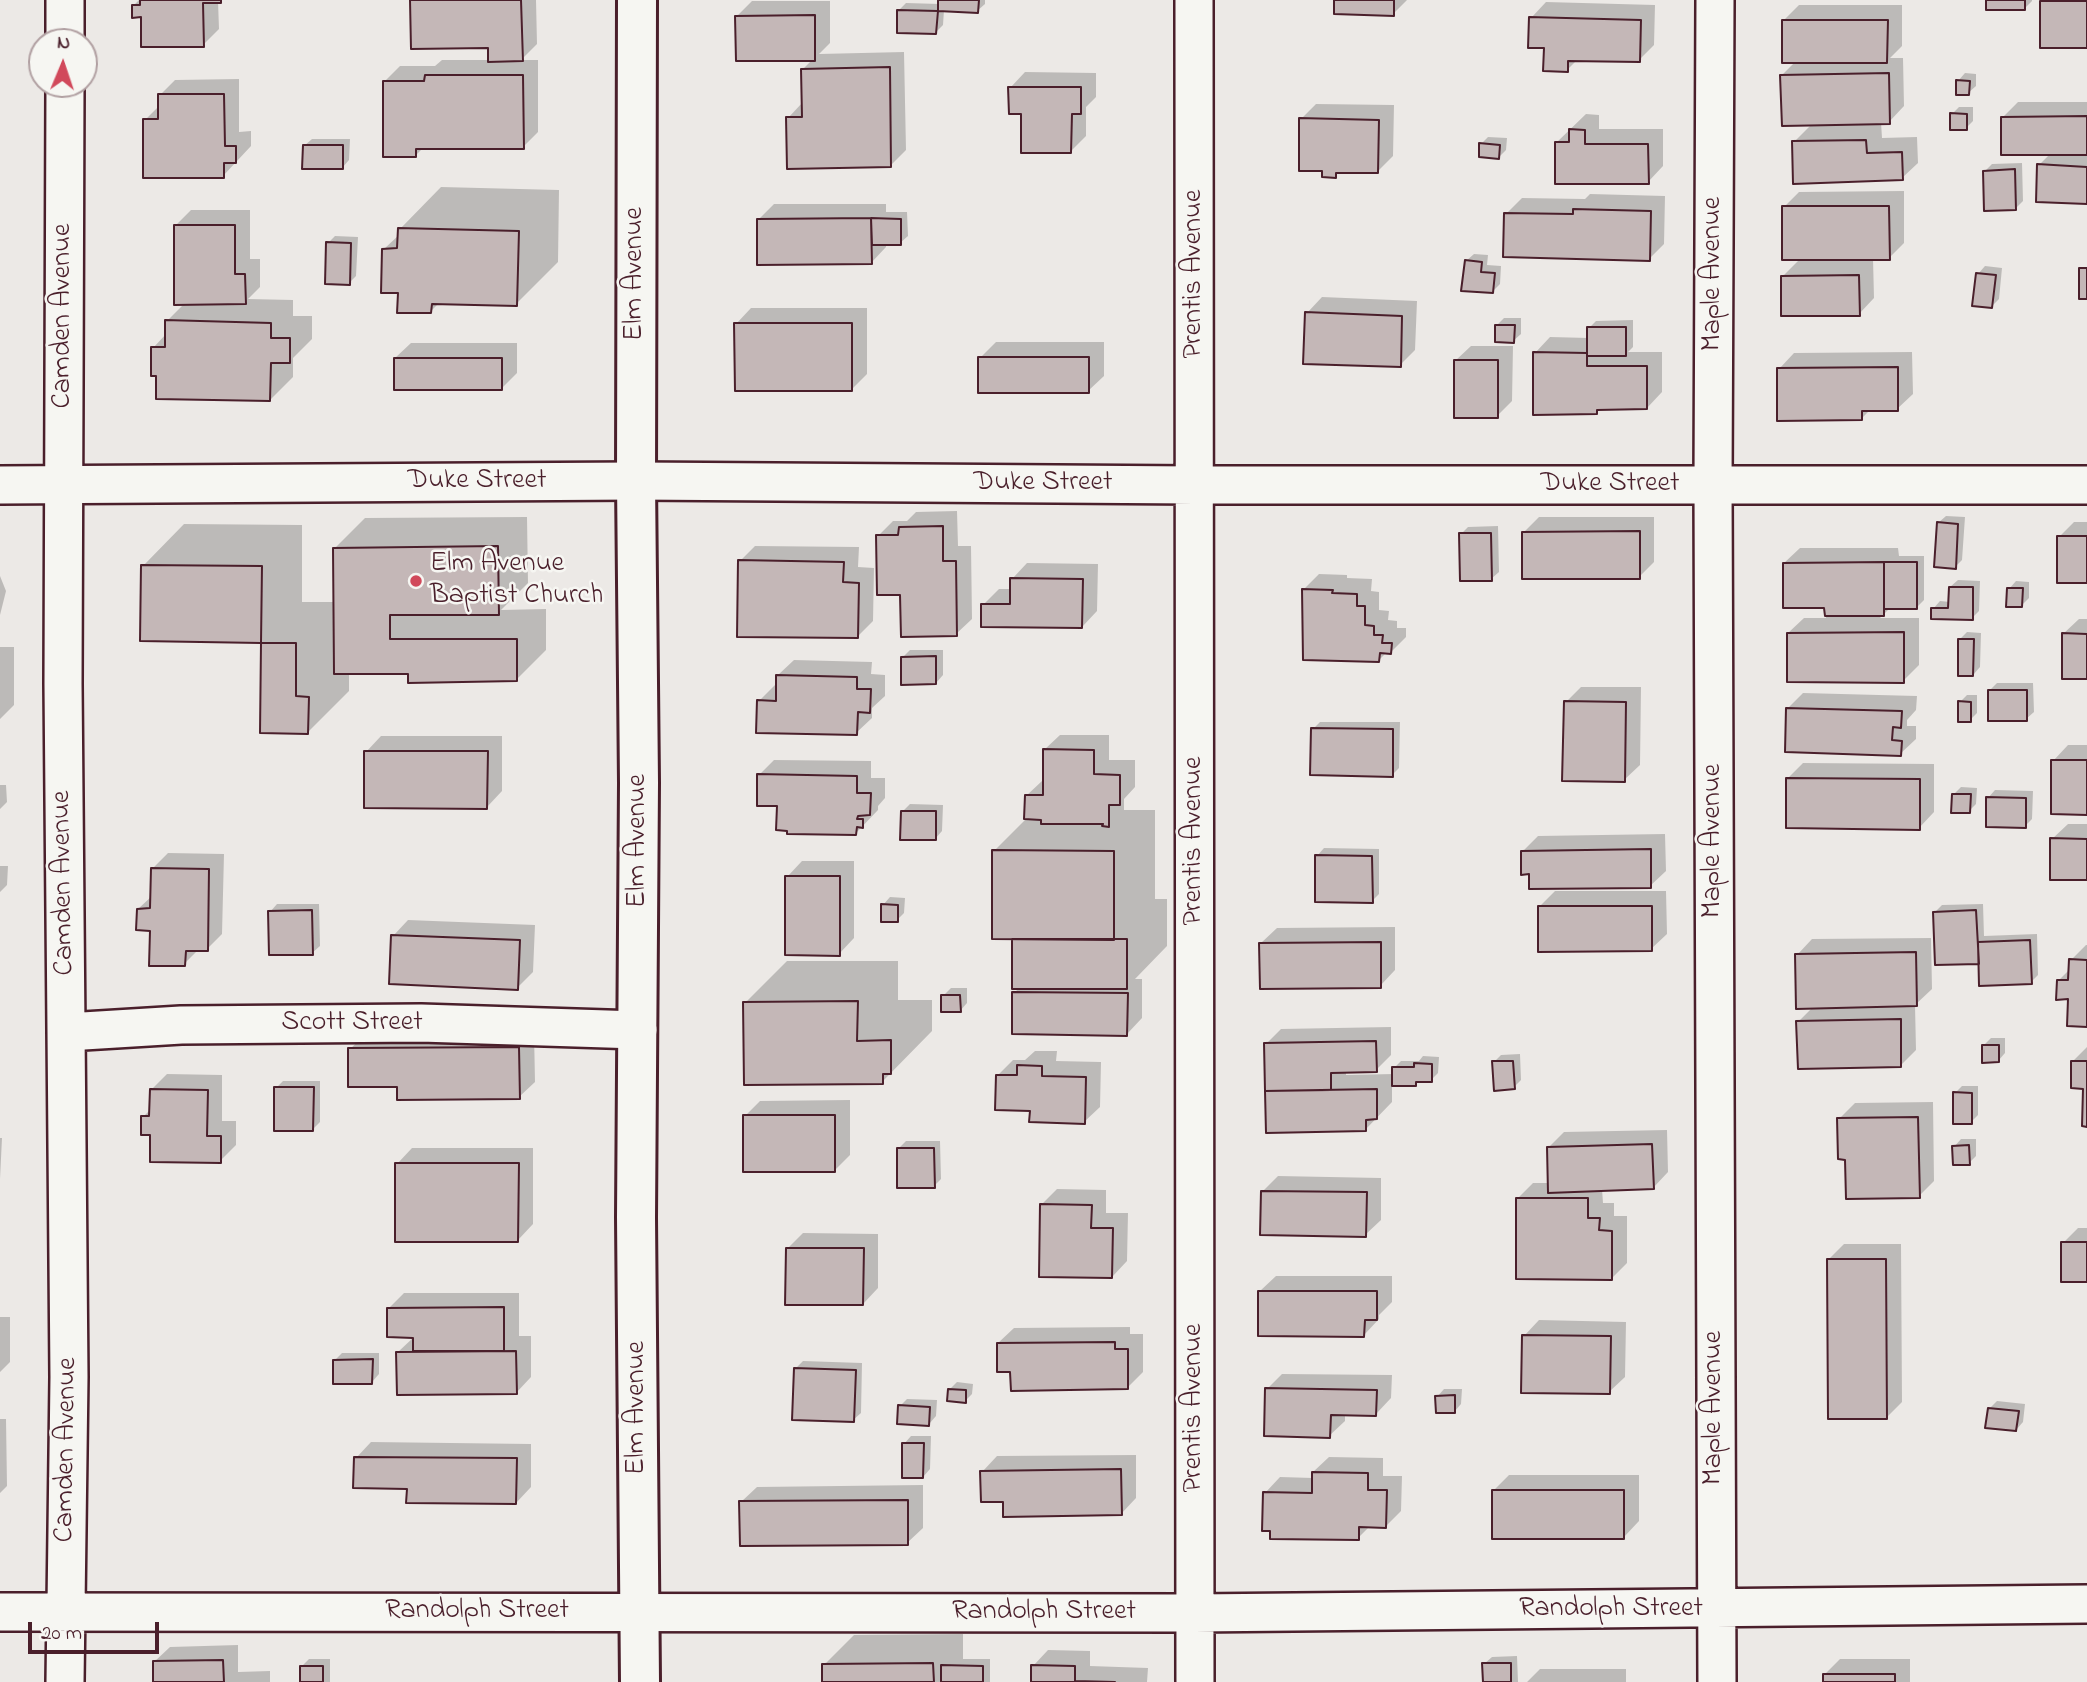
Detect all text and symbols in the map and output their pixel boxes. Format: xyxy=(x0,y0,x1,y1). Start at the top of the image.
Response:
north arrow xyxy=(28,28,98,98)
text: N xyxy=(57,30,71,57)
street label: Prentis Avenue xyxy=(1178,190,1212,358)
street label: Maple Avenue xyxy=(1697,197,1731,351)
street label: Elm Avenue xyxy=(619,207,653,341)
street label: Camden Avenue xyxy=(47,223,81,409)
street label: Duke Street xyxy=(408,465,546,499)
street label: Duke Street xyxy=(974,467,1112,501)
street label: Duke Street xyxy=(1541,468,1679,502)
place label: Elm Avenue Baptist Church xyxy=(430,548,603,614)
marker: Elm Avenue Baptist Church xyxy=(408,573,424,589)
street label: Prentis Avenue xyxy=(1178,757,1212,925)
street label: Maple Avenue xyxy=(1697,764,1731,918)
street label: Elm Avenue xyxy=(622,774,656,908)
street label: Camden Avenue xyxy=(47,790,83,976)
street label: Scott Street xyxy=(281,1007,423,1041)
street label: Prentis Avenue xyxy=(1178,1324,1212,1492)
street label: Maple Avenue xyxy=(1698,1331,1732,1485)
street label: Elm Avenue xyxy=(621,1341,655,1475)
street label: Camden Avenue xyxy=(50,1357,86,1543)
street label: Randolph Street xyxy=(1519,1593,1703,1627)
street label: Randolph Street xyxy=(385,1595,569,1629)
street label: Randolph Street xyxy=(952,1596,1136,1630)
scale bar xyxy=(32,1608,163,1652)
text: 20 m xyxy=(41,1619,82,1649)

